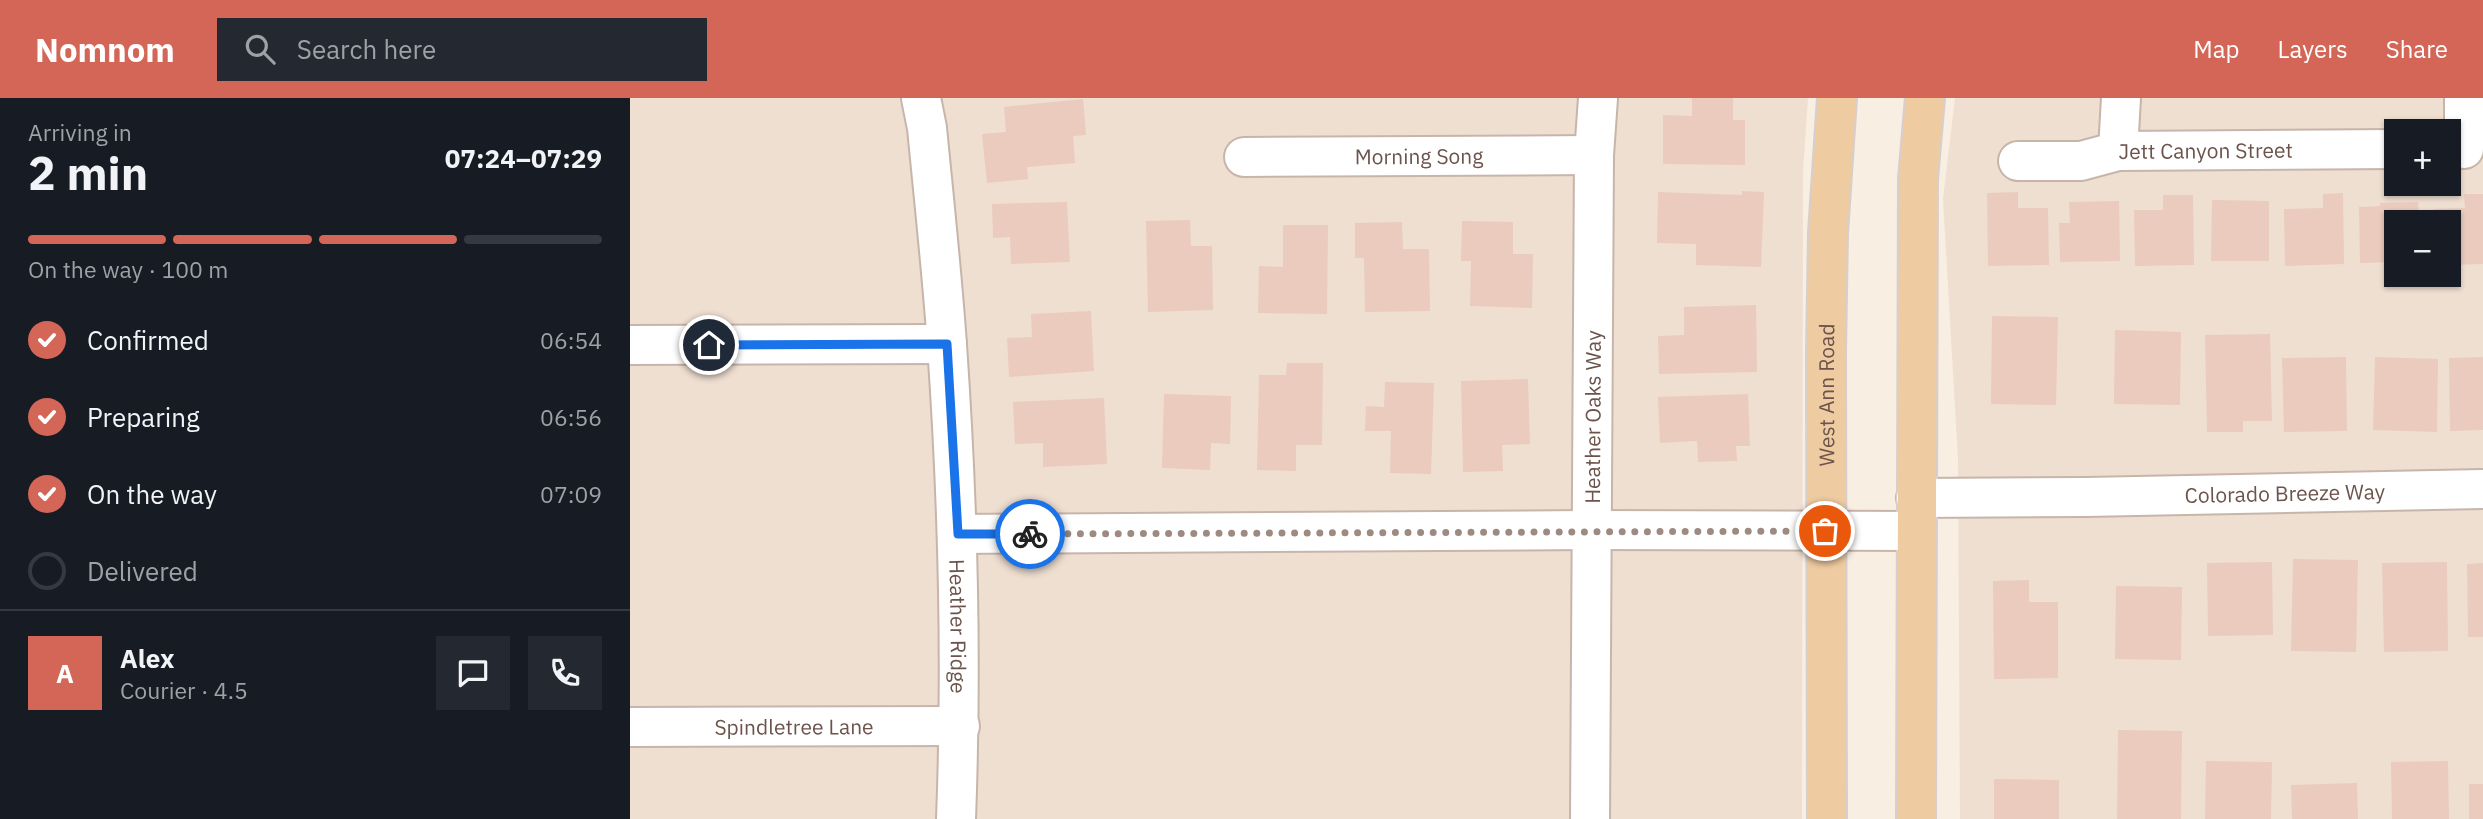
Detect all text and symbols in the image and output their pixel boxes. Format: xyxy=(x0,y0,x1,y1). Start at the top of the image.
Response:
search box xyxy=(217,18,707,81)
text: Nomnom xyxy=(35,28,175,71)
icon: search xyxy=(241,30,279,68)
text: Search here xyxy=(297,32,436,66)
text: Map xyxy=(2193,33,2240,65)
text: Layers xyxy=(2278,33,2348,65)
text: Share xyxy=(2386,33,2448,65)
text: Arriving in xyxy=(28,117,132,147)
map controls xyxy=(2384,119,2461,287)
button: + xyxy=(2384,119,2461,196)
street label: Jett Canyon Street xyxy=(2118,136,2293,165)
text: 07:24–07:29 xyxy=(445,141,602,175)
street label: Morning Song xyxy=(1355,142,1483,170)
text: 2 min xyxy=(28,143,148,203)
button: − xyxy=(2384,210,2461,287)
text: On the way · 100 m xyxy=(28,254,228,284)
pin xyxy=(679,315,739,375)
icon: check xyxy=(28,321,66,359)
text: Confirmed xyxy=(87,323,209,357)
street label: West Ann Road xyxy=(1812,323,1840,467)
text: 06:54 xyxy=(540,325,602,355)
icon: home xyxy=(690,326,728,364)
street label: Heather Oaks Way xyxy=(1578,330,1607,504)
icon: check xyxy=(28,398,66,436)
text: Preparing xyxy=(87,400,200,434)
text: 06:56 xyxy=(540,402,602,432)
icon: check xyxy=(28,475,66,513)
text: On the way xyxy=(87,477,217,511)
street label: Colorado Breeze Way xyxy=(2184,477,2386,509)
text: 07:09 xyxy=(540,479,602,509)
courier xyxy=(995,499,1065,569)
pin xyxy=(1795,501,1855,561)
icon: bag xyxy=(1806,512,1844,550)
icon: bike xyxy=(1011,515,1049,553)
text: Delivered xyxy=(87,554,198,588)
street label: Heather Ridge xyxy=(943,559,973,694)
button: chat xyxy=(436,636,510,710)
button: phone xyxy=(528,636,602,710)
text: Alex xyxy=(120,641,174,675)
text: A xyxy=(56,656,74,690)
text: Courier · 4.5 xyxy=(120,675,248,705)
street label: Spindletree Lane xyxy=(714,712,874,741)

